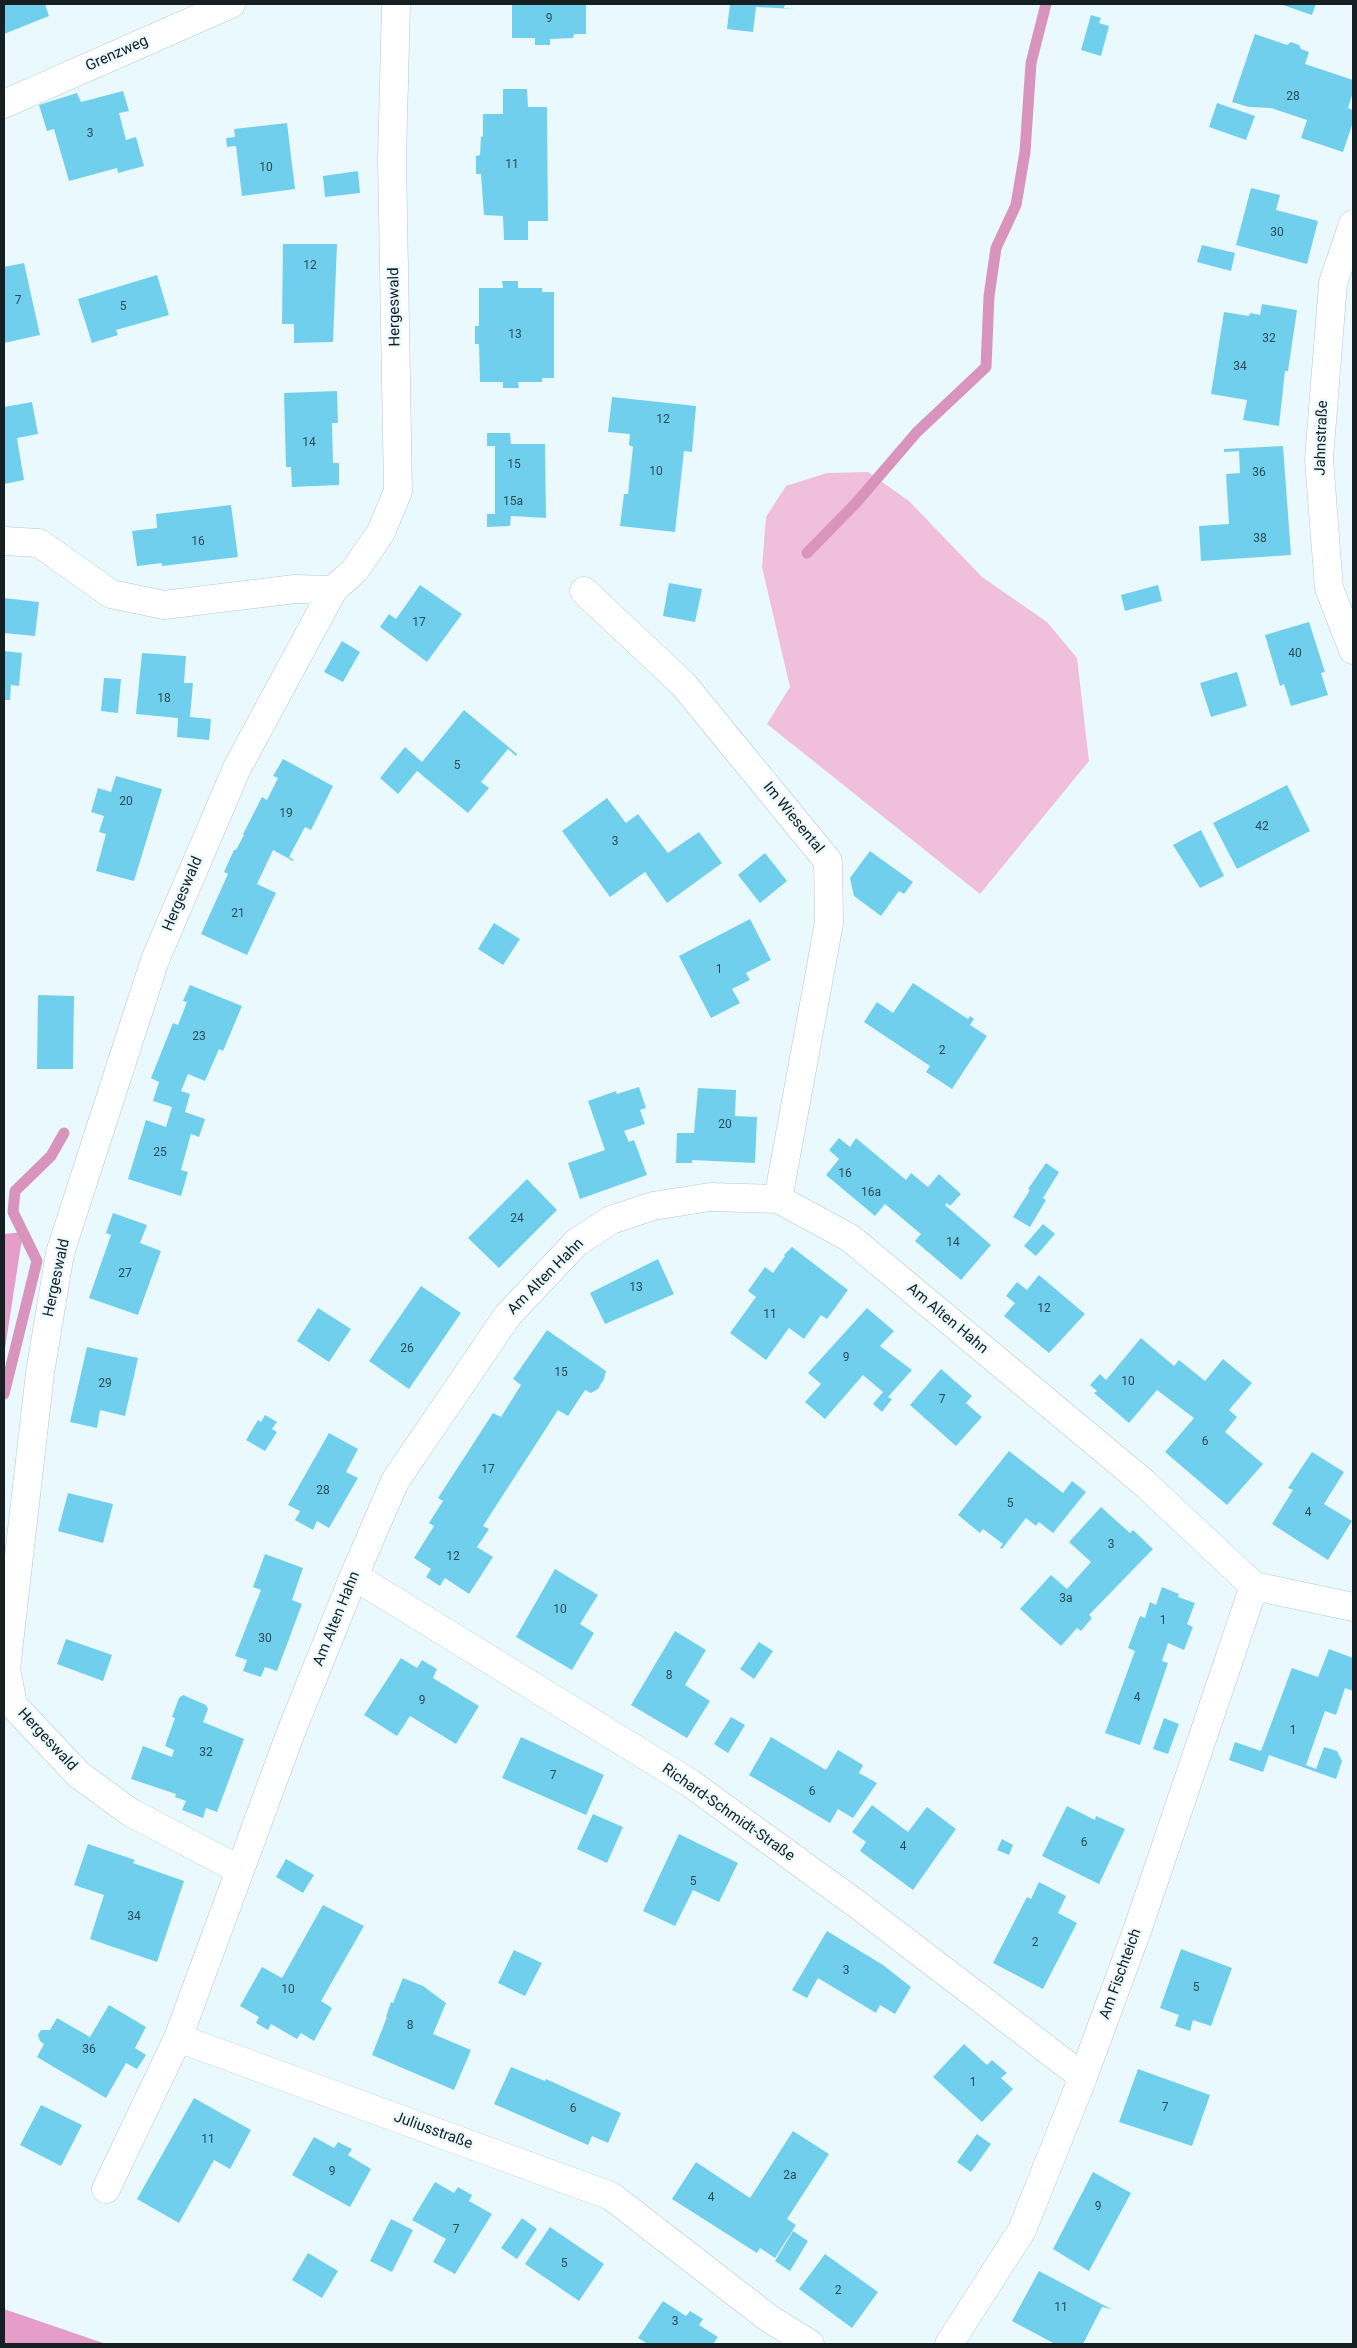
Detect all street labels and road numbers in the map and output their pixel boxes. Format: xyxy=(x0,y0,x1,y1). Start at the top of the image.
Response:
street label: Grenzweg xyxy=(83,32,151,76)
street label: Hergeswald xyxy=(385,267,405,347)
street label: Jahnstraße xyxy=(1312,400,1332,476)
street label: Im Wiesental xyxy=(759,779,827,857)
street label: Hergeswald xyxy=(159,854,207,934)
street label: Am Alten Hahn xyxy=(504,1235,588,1319)
street label: Hergeswald xyxy=(40,1237,74,1319)
street label: Am Alten Hahn xyxy=(903,1280,991,1358)
street label: Am Alten Hahn xyxy=(310,1569,364,1669)
street label: Hergeswald xyxy=(13,1705,81,1775)
street label: Richard-Schmidt-Straße xyxy=(658,1760,798,1866)
street label: Am Fischteich xyxy=(1096,1926,1146,2022)
street label: Juliusstraße xyxy=(391,2108,475,2154)

